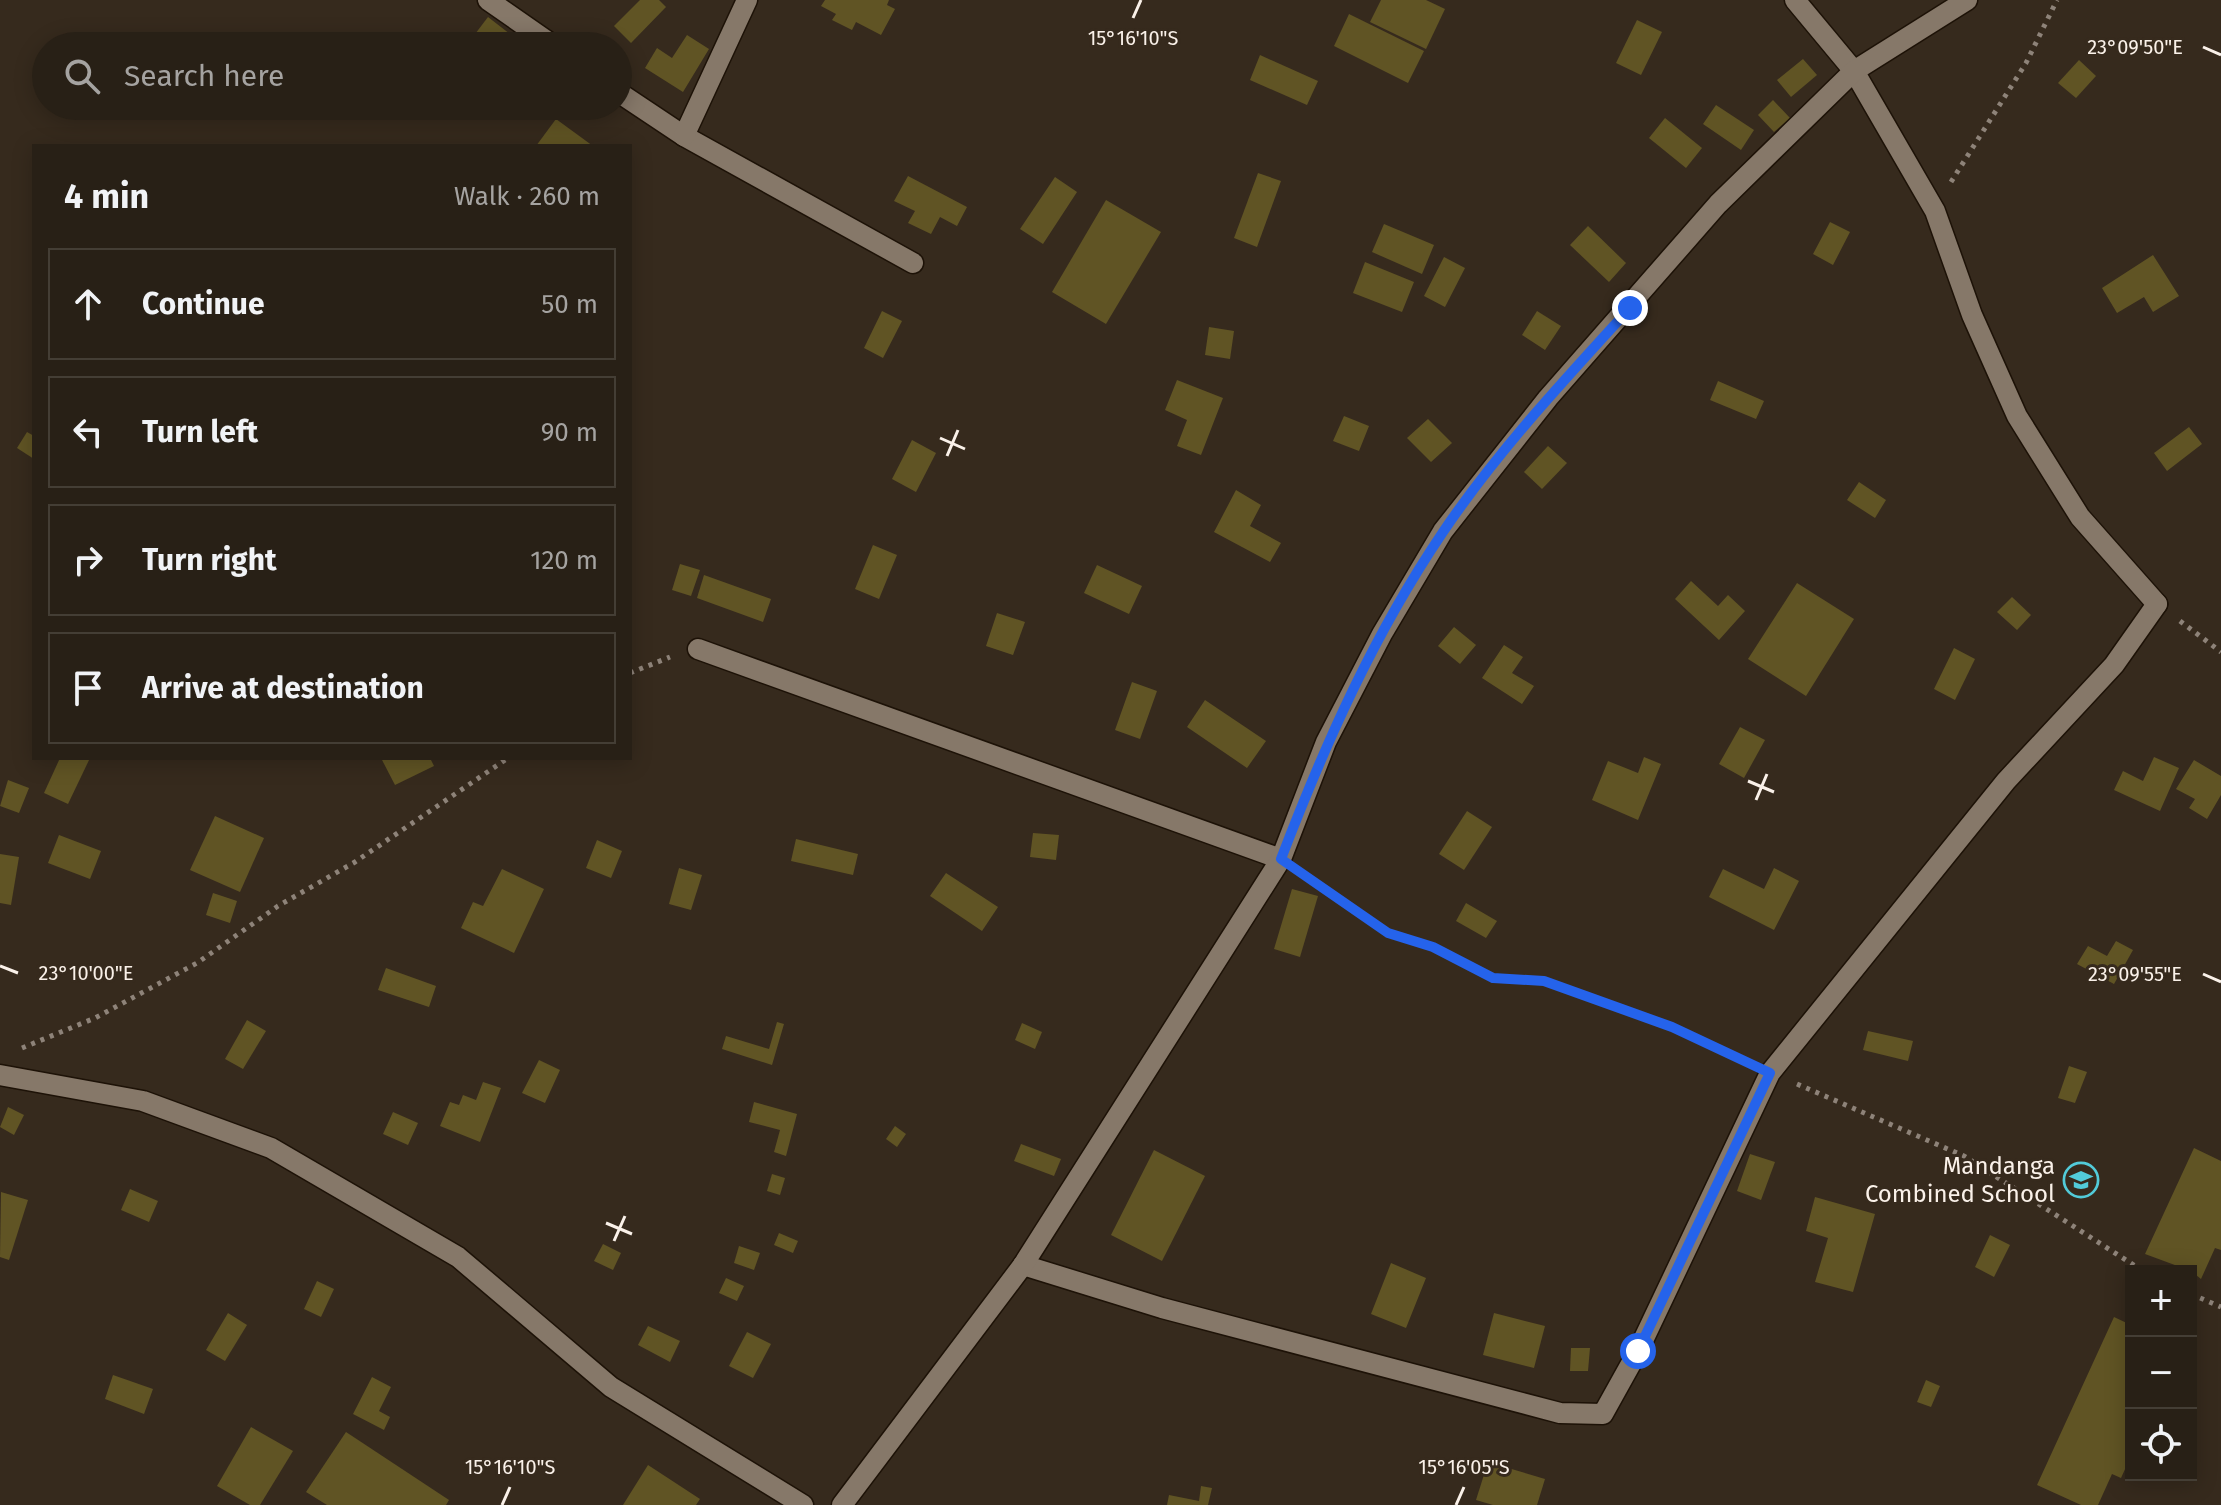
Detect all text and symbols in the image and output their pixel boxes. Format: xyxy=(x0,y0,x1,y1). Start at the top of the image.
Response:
text: 15°16'10"S xyxy=(1088,26,1178,50)
search box xyxy=(32,32,632,120)
text: 23°09'50"E xyxy=(2087,35,2183,59)
icon: search xyxy=(60,54,104,98)
text: Search here xyxy=(124,58,284,94)
text: 4 min xyxy=(64,176,149,217)
text: Walk · 260 m xyxy=(454,181,600,212)
icon: ahead xyxy=(66,282,110,326)
text: Continue xyxy=(142,286,265,322)
text: 50 m xyxy=(541,289,598,320)
route end xyxy=(1612,290,1648,326)
icon: left xyxy=(66,410,110,454)
text: Turn left xyxy=(142,414,258,450)
text: 90 m xyxy=(541,417,598,448)
icon: right xyxy=(66,538,110,582)
text: Turn right xyxy=(142,542,277,578)
text: 120 m xyxy=(530,545,598,576)
icon: arrive xyxy=(66,666,110,710)
text: Arrive at destination xyxy=(142,670,424,706)
text: 23°10'00"E xyxy=(39,961,133,985)
text: 23°09'55"E xyxy=(2088,962,2182,986)
place label: Mandanga Combined School xyxy=(1865,1152,2055,1208)
school or university icon: Mandanga Combined School xyxy=(2062,1161,2100,1199)
map controls xyxy=(2125,1265,2197,1481)
button: + xyxy=(2125,1265,2197,1337)
route start xyxy=(1620,1333,1656,1369)
button: − xyxy=(2125,1337,2197,1409)
button: locate xyxy=(2125,1409,2197,1481)
text: 15°16'10"S xyxy=(465,1455,555,1479)
text: 15°16'05"S xyxy=(1418,1455,1510,1479)

